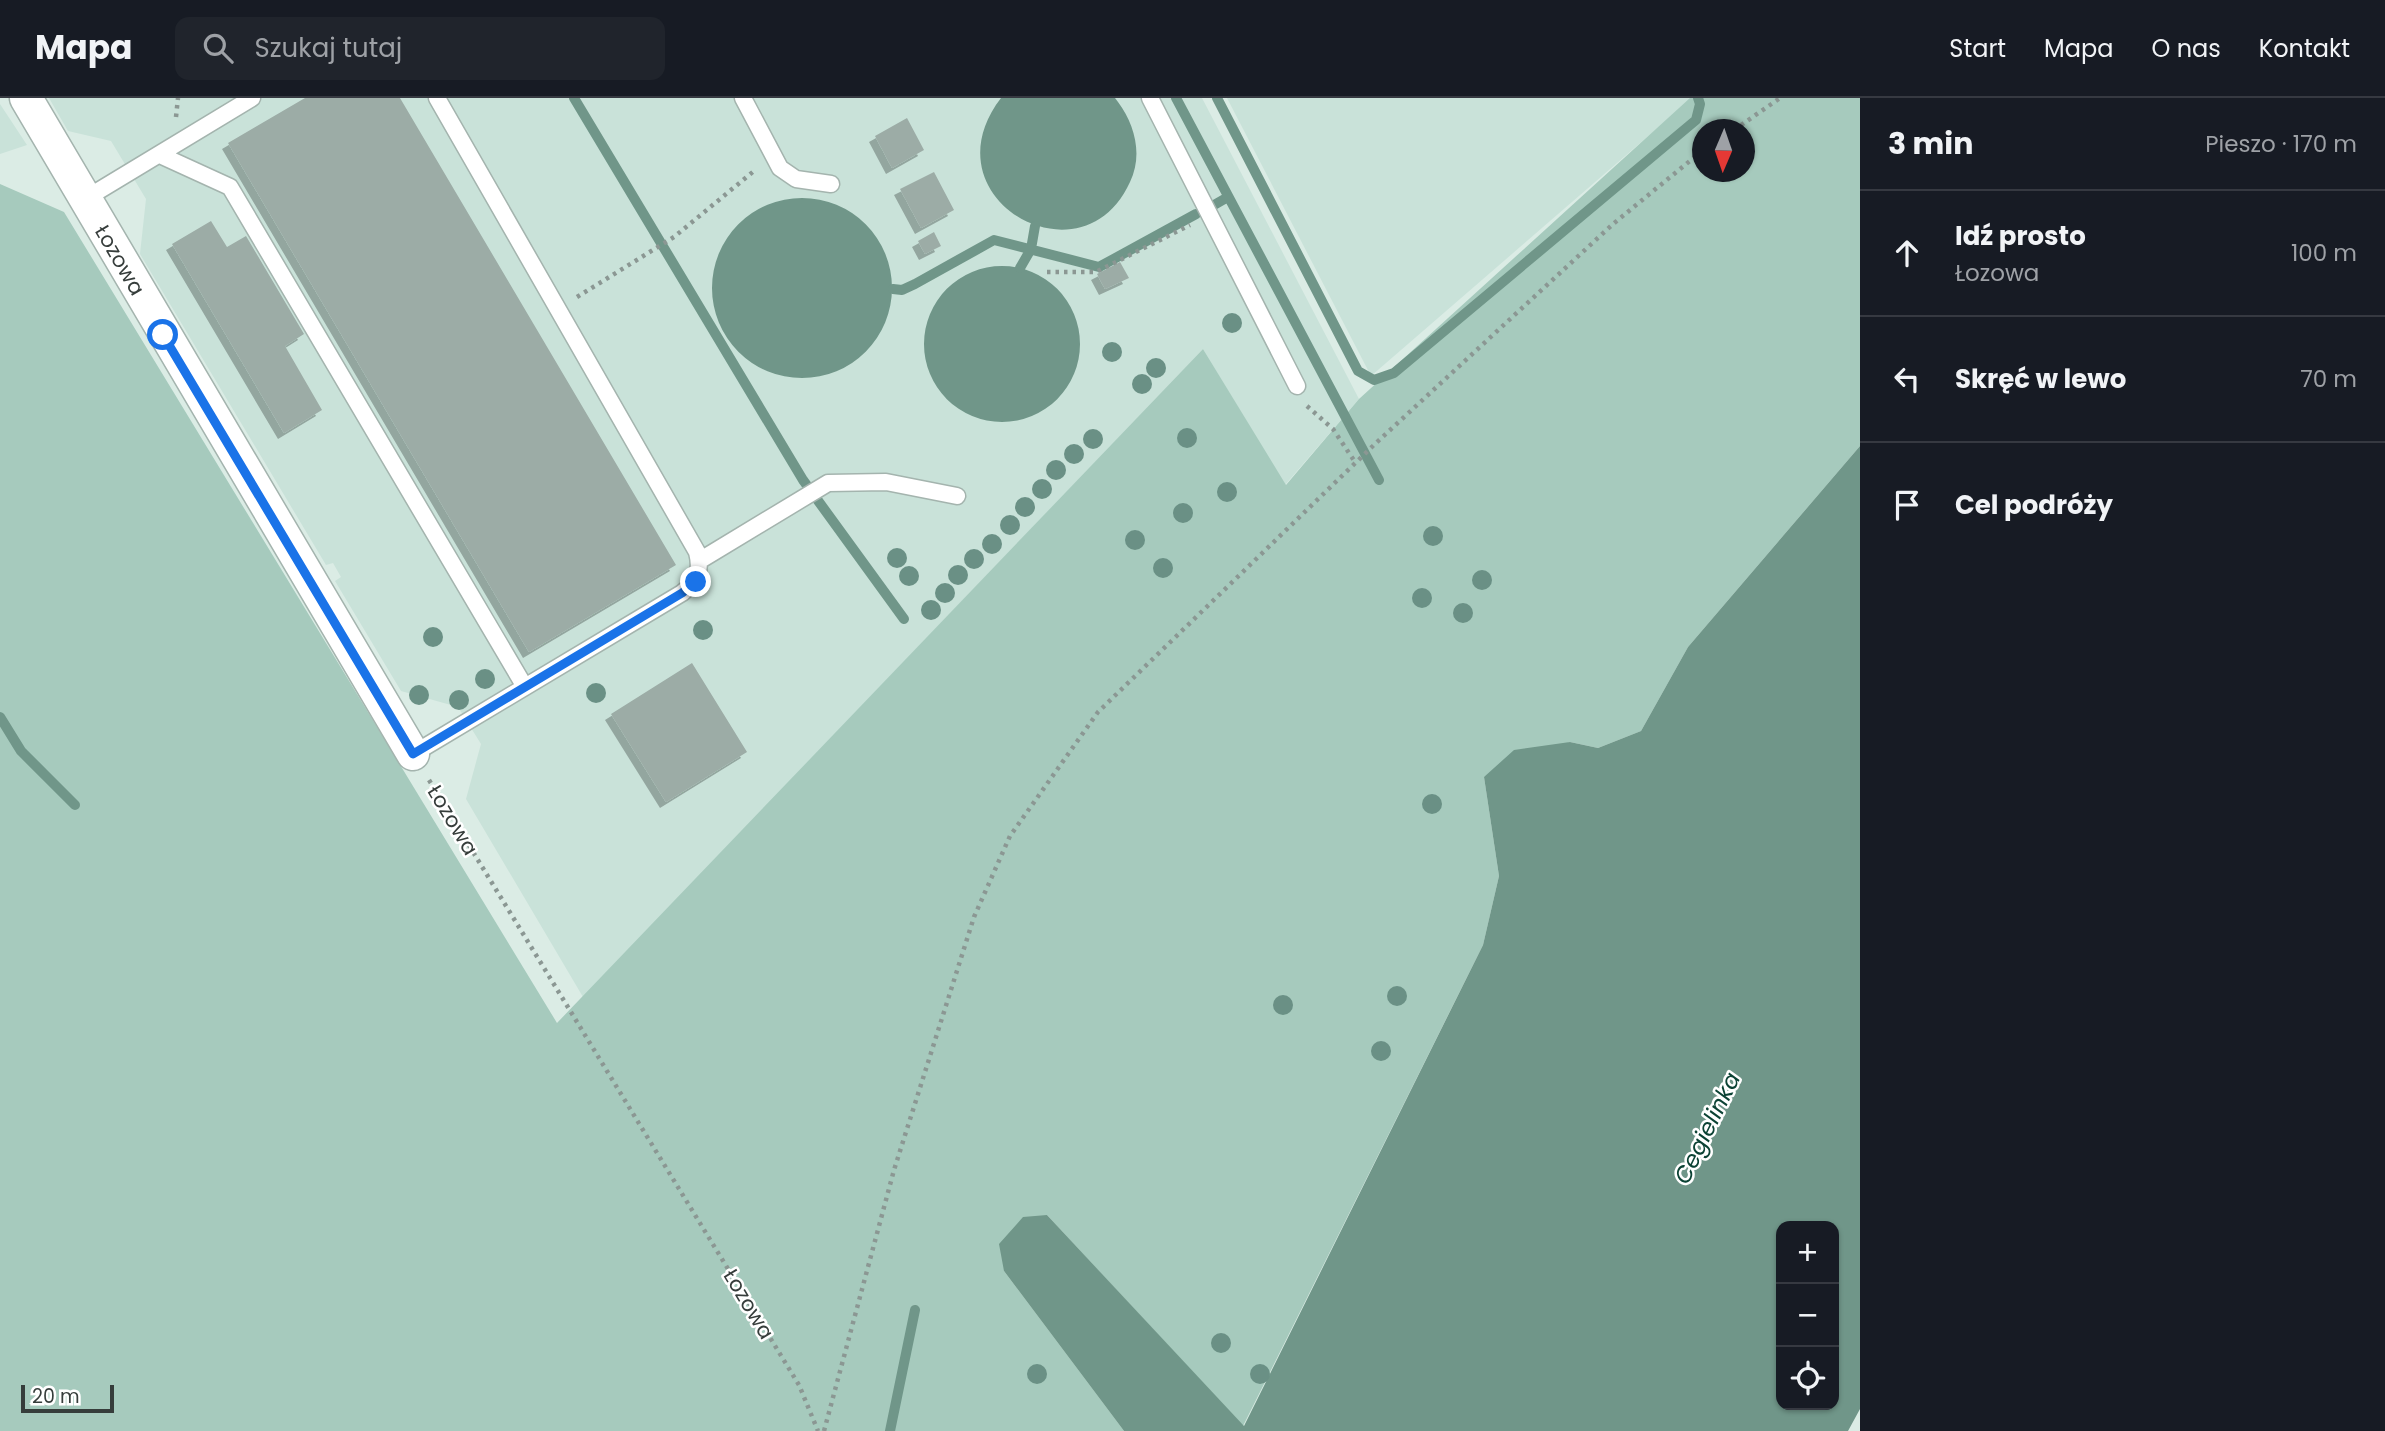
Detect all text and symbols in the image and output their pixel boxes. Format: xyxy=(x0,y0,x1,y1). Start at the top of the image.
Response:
search box xyxy=(175,17,665,80)
text: Mapa xyxy=(35,24,133,71)
icon: search xyxy=(199,29,237,67)
text: Szukaj tutaj xyxy=(255,30,402,66)
text: Start xyxy=(1949,32,2006,65)
text: Mapa xyxy=(2044,32,2113,65)
text: O nas xyxy=(2151,32,2221,65)
text: Kontakt xyxy=(2259,32,2350,65)
north arrow xyxy=(1692,119,1755,182)
text: 3 min xyxy=(1888,122,1973,165)
text: Pieszo · 170 m xyxy=(2205,128,2357,160)
text: Idź prosto xyxy=(1955,218,2086,254)
street label: Łozowa xyxy=(88,219,152,301)
icon: ahead xyxy=(1888,234,1926,272)
text: 100 m xyxy=(2291,237,2357,269)
text: Łozowa xyxy=(1955,257,2039,289)
route start xyxy=(147,319,178,350)
icon: left xyxy=(1888,360,1926,398)
text: Skręć w lewo xyxy=(1955,361,2126,397)
text: 70 m xyxy=(2300,363,2357,395)
icon: arrive xyxy=(1888,486,1926,524)
text: Cel podróży xyxy=(1955,487,2113,523)
route end xyxy=(680,566,711,597)
street label: Łozowa xyxy=(421,780,485,860)
water label: Cegielinka xyxy=(1666,1067,1748,1189)
map controls xyxy=(1776,1221,1839,1410)
button: + xyxy=(1776,1221,1839,1284)
street label: Łozowa xyxy=(717,1264,781,1344)
button: − xyxy=(1776,1284,1839,1347)
button: locate xyxy=(1776,1347,1839,1410)
scale bar xyxy=(21,1382,114,1414)
text: 20 m xyxy=(32,1383,80,1410)

